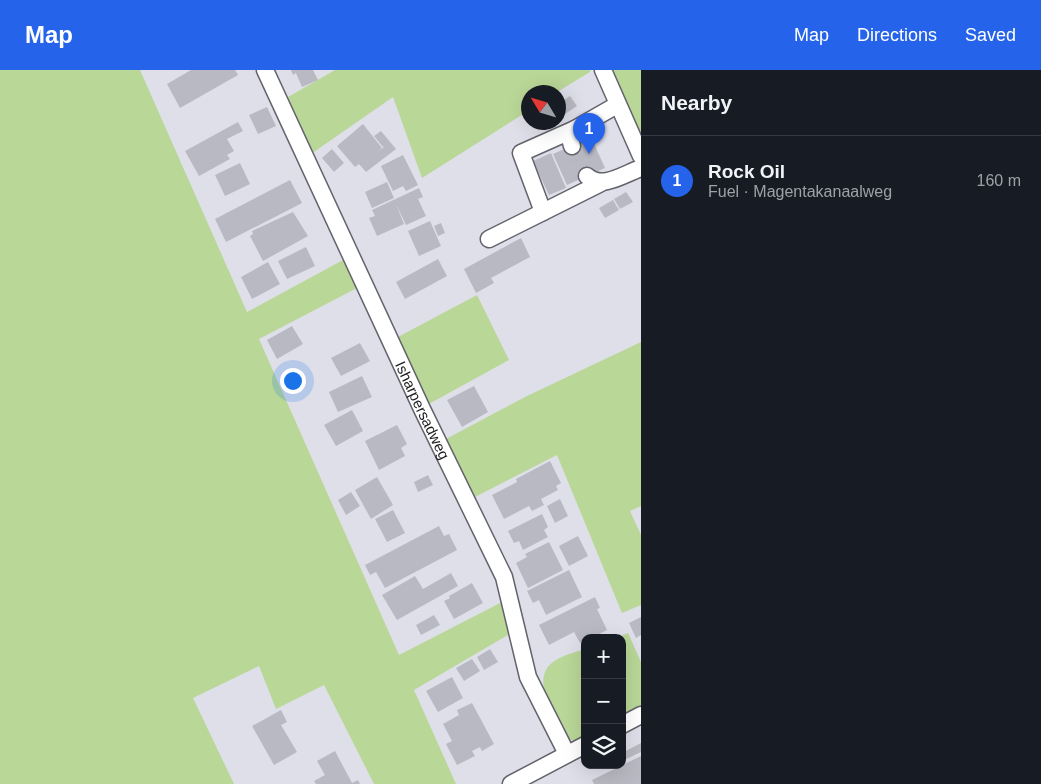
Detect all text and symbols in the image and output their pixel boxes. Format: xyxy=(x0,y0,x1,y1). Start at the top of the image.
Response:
text: Map xyxy=(25,21,73,48)
text: Map xyxy=(794,25,829,45)
text: Directions xyxy=(857,25,937,45)
text: Saved xyxy=(965,25,1016,45)
north arrow xyxy=(521,85,566,130)
text: Nearby xyxy=(661,91,732,114)
pin: 1 xyxy=(573,113,605,154)
text: Rock Oil xyxy=(708,161,785,182)
text: 1 xyxy=(673,172,681,189)
text: 160 m xyxy=(977,172,1021,189)
text: Fuel · Magentakanaalweg xyxy=(708,183,892,200)
street label: Isharpersadweg xyxy=(392,358,454,462)
your location xyxy=(280,368,306,394)
map controls xyxy=(581,634,626,769)
button: + xyxy=(581,634,626,679)
button: − xyxy=(581,679,626,724)
button: layers xyxy=(581,724,626,769)

